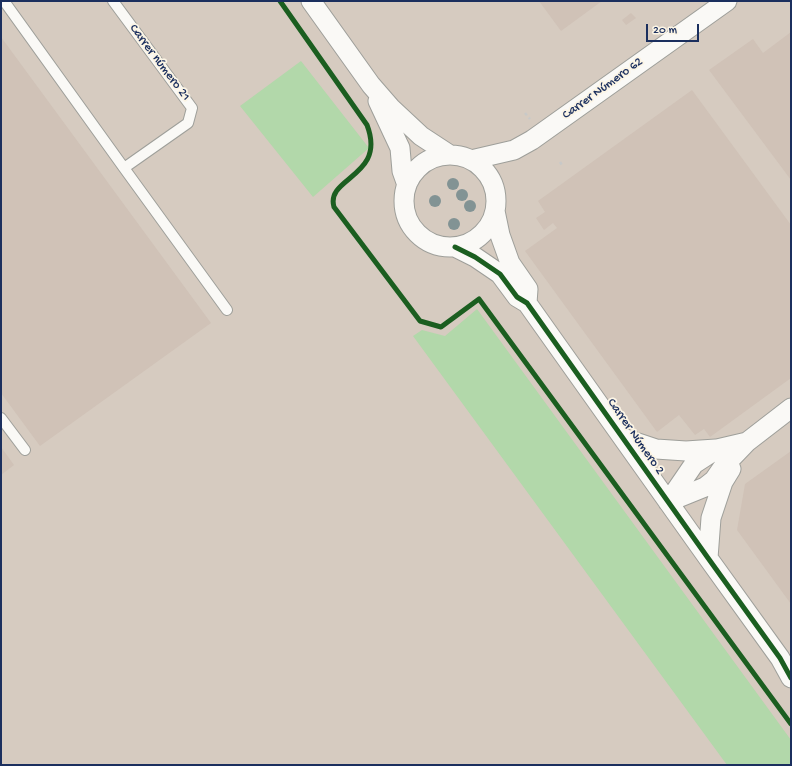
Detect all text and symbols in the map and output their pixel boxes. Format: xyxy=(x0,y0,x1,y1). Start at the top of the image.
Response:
scale bar xyxy=(648,16,701,42)
street label: Carrer número 21 xyxy=(125,22,193,104)
text: 20 m xyxy=(653,24,677,38)
street label: Carrer Número 62 xyxy=(560,55,646,123)
street label: Carrer Número 2 xyxy=(603,396,667,478)

